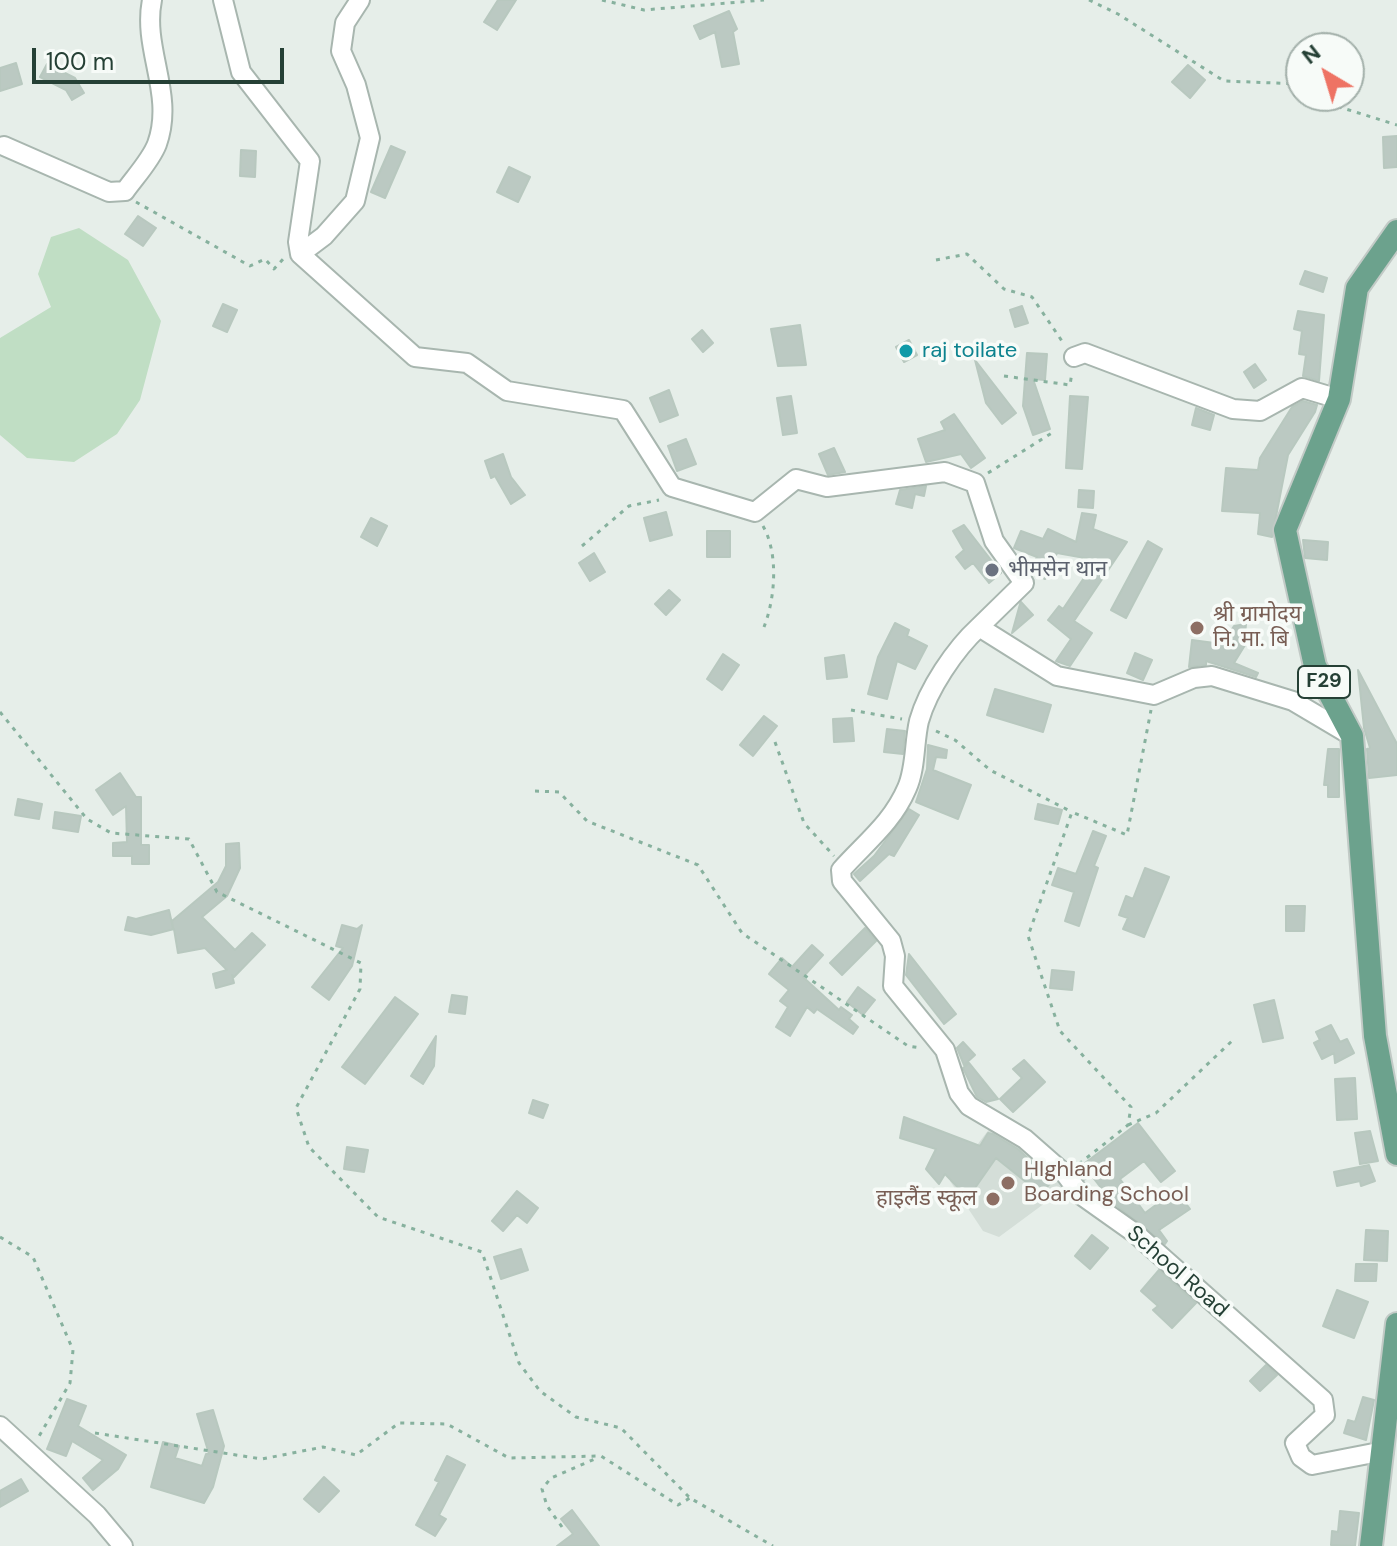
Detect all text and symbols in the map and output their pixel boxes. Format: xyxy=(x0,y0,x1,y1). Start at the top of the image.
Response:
scale bar xyxy=(36,32,288,82)
north arrow xyxy=(1285,32,1365,112)
text: N xyxy=(1296,38,1326,71)
text: 100 m xyxy=(46,46,114,77)
place label: raj toilate xyxy=(922,338,1017,364)
marker: raj toilate xyxy=(897,342,915,360)
place label: भीमसेन थान xyxy=(1008,557,1107,583)
marker: भीमसेन थान xyxy=(983,561,1001,579)
place label: श्री ग्रामोदय नि. मा. बि xyxy=(1213,602,1302,654)
marker: श्री ग्रामोदय नि. मा. बि xyxy=(1188,619,1206,637)
road number: F29 xyxy=(1298,666,1350,698)
place label: HIghland Boarding School xyxy=(1024,1157,1189,1208)
marker: HIghland Boarding School xyxy=(999,1174,1017,1192)
place label: हाइलैंड स्कूल xyxy=(876,1186,977,1212)
marker: हाइलैंड स्कूल xyxy=(984,1190,1002,1208)
street label: School Road xyxy=(1121,1221,1233,1323)

